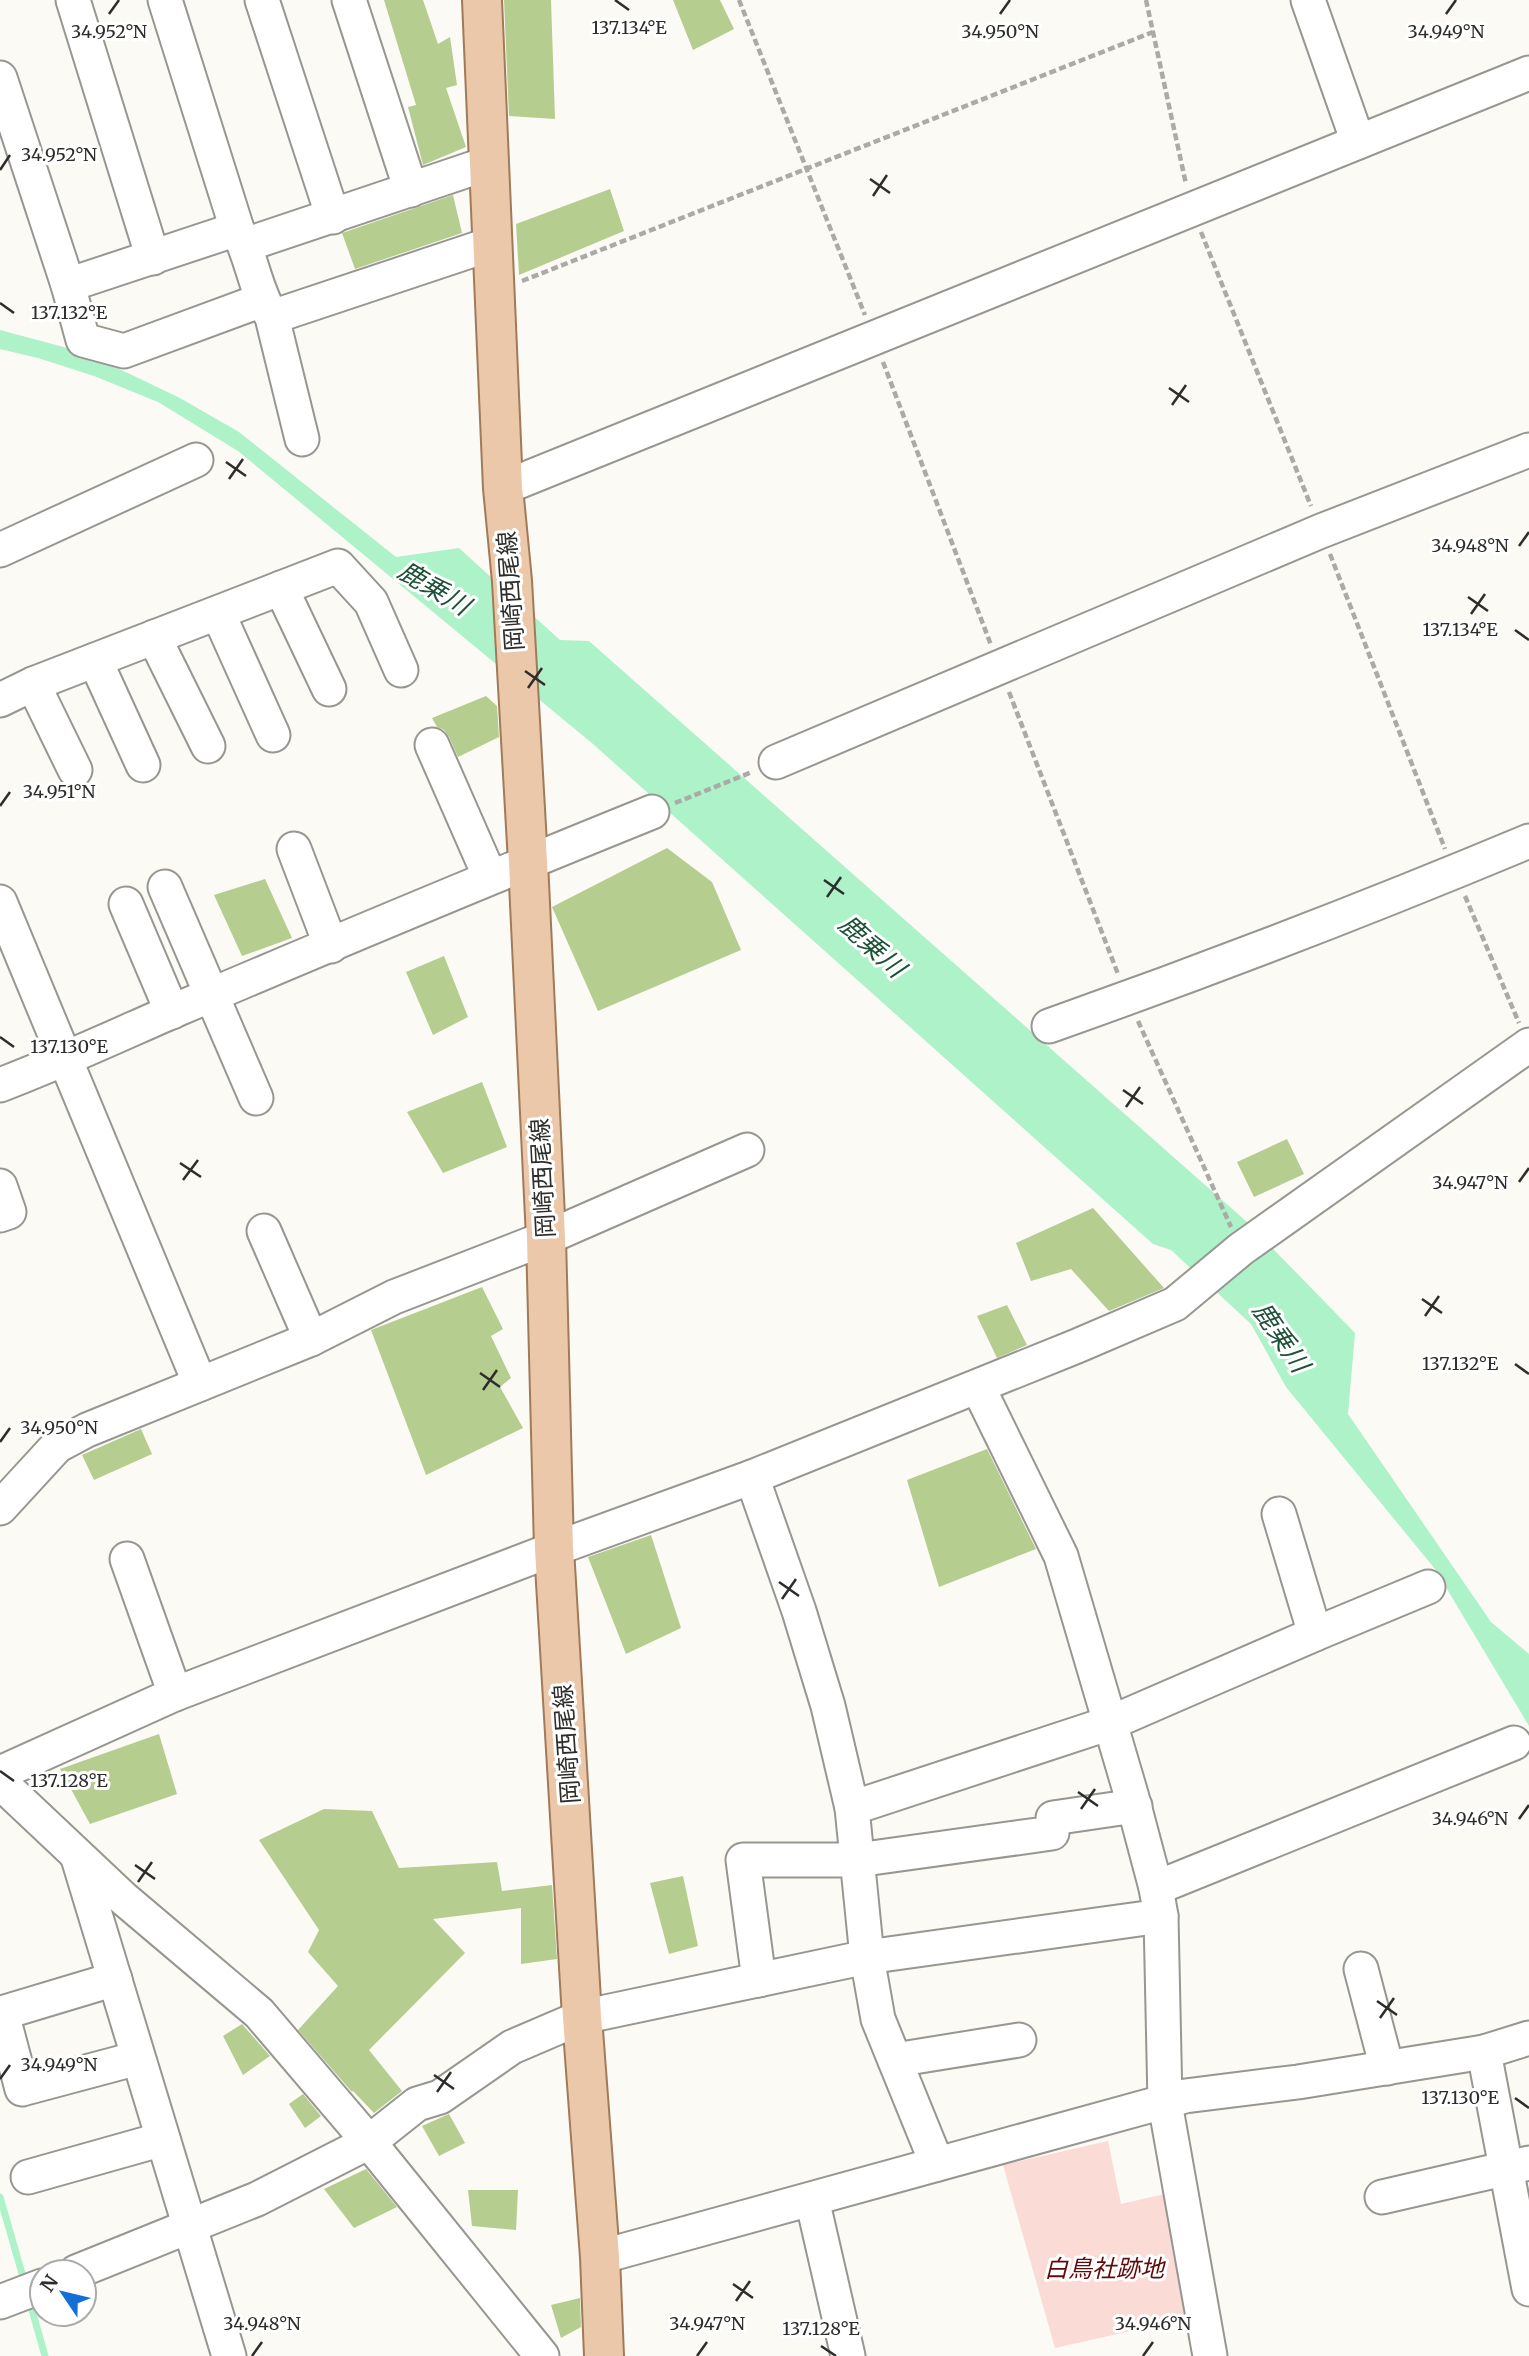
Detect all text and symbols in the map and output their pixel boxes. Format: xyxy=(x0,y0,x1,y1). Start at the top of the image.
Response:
text: 137.134°E xyxy=(591,16,667,39)
text: 34.952°N xyxy=(71,20,147,43)
text: 34.950°N xyxy=(961,20,1039,43)
text: 34.949°N xyxy=(1408,20,1484,43)
text: 34.952°N xyxy=(21,143,97,166)
text: 137.132°E xyxy=(31,301,108,324)
street label: 岡崎西尾線 xyxy=(491,530,530,652)
text: 34.948°N xyxy=(1431,534,1509,557)
water label: 鹿乗川 xyxy=(392,553,479,623)
text: 137.134°E xyxy=(1422,618,1498,641)
text: 34.951°N xyxy=(23,780,95,803)
water label: 鹿乗川 xyxy=(832,907,915,986)
text: 137.130°E xyxy=(30,1035,108,1058)
street label: 岡崎西尾線 xyxy=(524,1117,561,1239)
text: 34.947°N xyxy=(1432,1171,1508,1194)
water label: 鹿乗川 xyxy=(1246,1295,1319,1381)
text: 137.132°E xyxy=(1422,1352,1499,1375)
text: 34.950°N xyxy=(20,1416,98,1439)
street label: 岡崎西尾線 xyxy=(547,1683,586,1805)
text: 137.128°E xyxy=(30,1769,108,1792)
text: 34.946°N xyxy=(1432,1807,1508,1830)
text: 34.949°N xyxy=(21,2053,97,2076)
text: 137.130°E xyxy=(1421,2086,1499,2109)
park label: 白鳥社跡地 xyxy=(1044,2253,1167,2284)
north arrow xyxy=(28,2258,98,2328)
text: N xyxy=(35,2270,63,2296)
text: 34.948°N xyxy=(223,2312,301,2335)
text: 34.947°N xyxy=(669,2312,745,2335)
text: 34.946°N xyxy=(1115,2312,1191,2335)
text: 137.128°E xyxy=(782,2317,860,2340)

